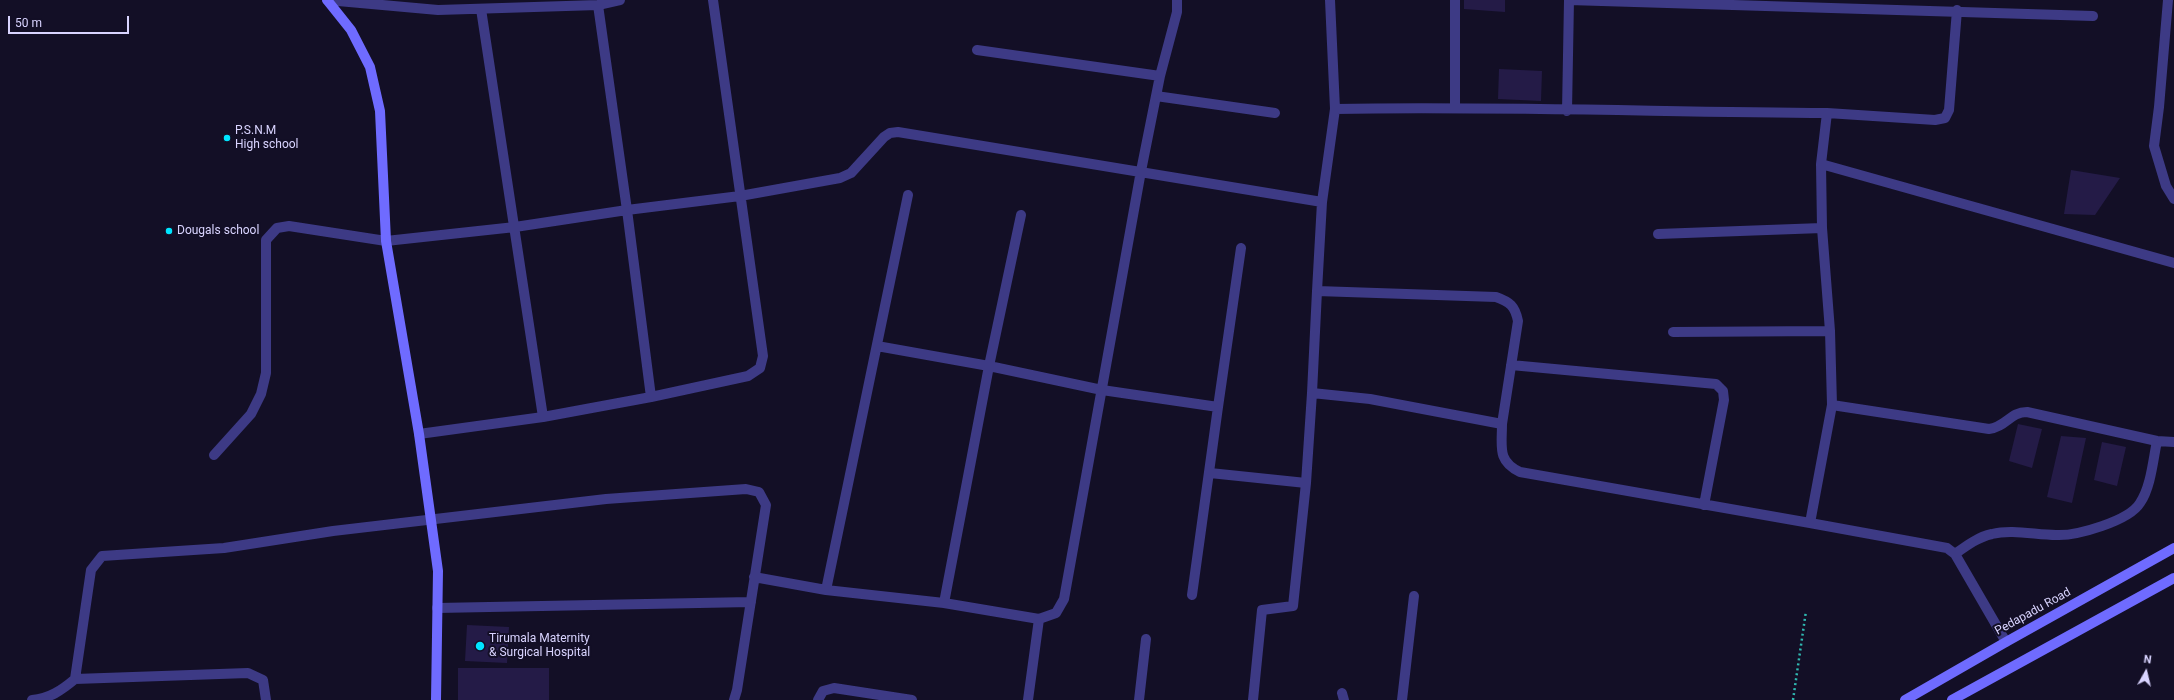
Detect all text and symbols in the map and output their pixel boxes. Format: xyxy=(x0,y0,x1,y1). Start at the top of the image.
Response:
scale bar xyxy=(10,8,131,34)
text: 50 m xyxy=(15,16,42,30)
place label: P.S.N.M High school xyxy=(235,124,298,152)
marker: P.S.N.M High school xyxy=(222,133,232,143)
place label: Dougals school xyxy=(177,224,259,238)
marker: Dougals school xyxy=(164,226,174,236)
street label: Pedapadu Road xyxy=(1993,585,2073,639)
place label: Tirumala Maternity & Surgical Hospital xyxy=(489,632,590,660)
marker: Tirumala Maternity & Surgical Hospital xyxy=(474,640,486,652)
north arrow xyxy=(2126,652,2166,692)
text: N xyxy=(2143,653,2152,667)

